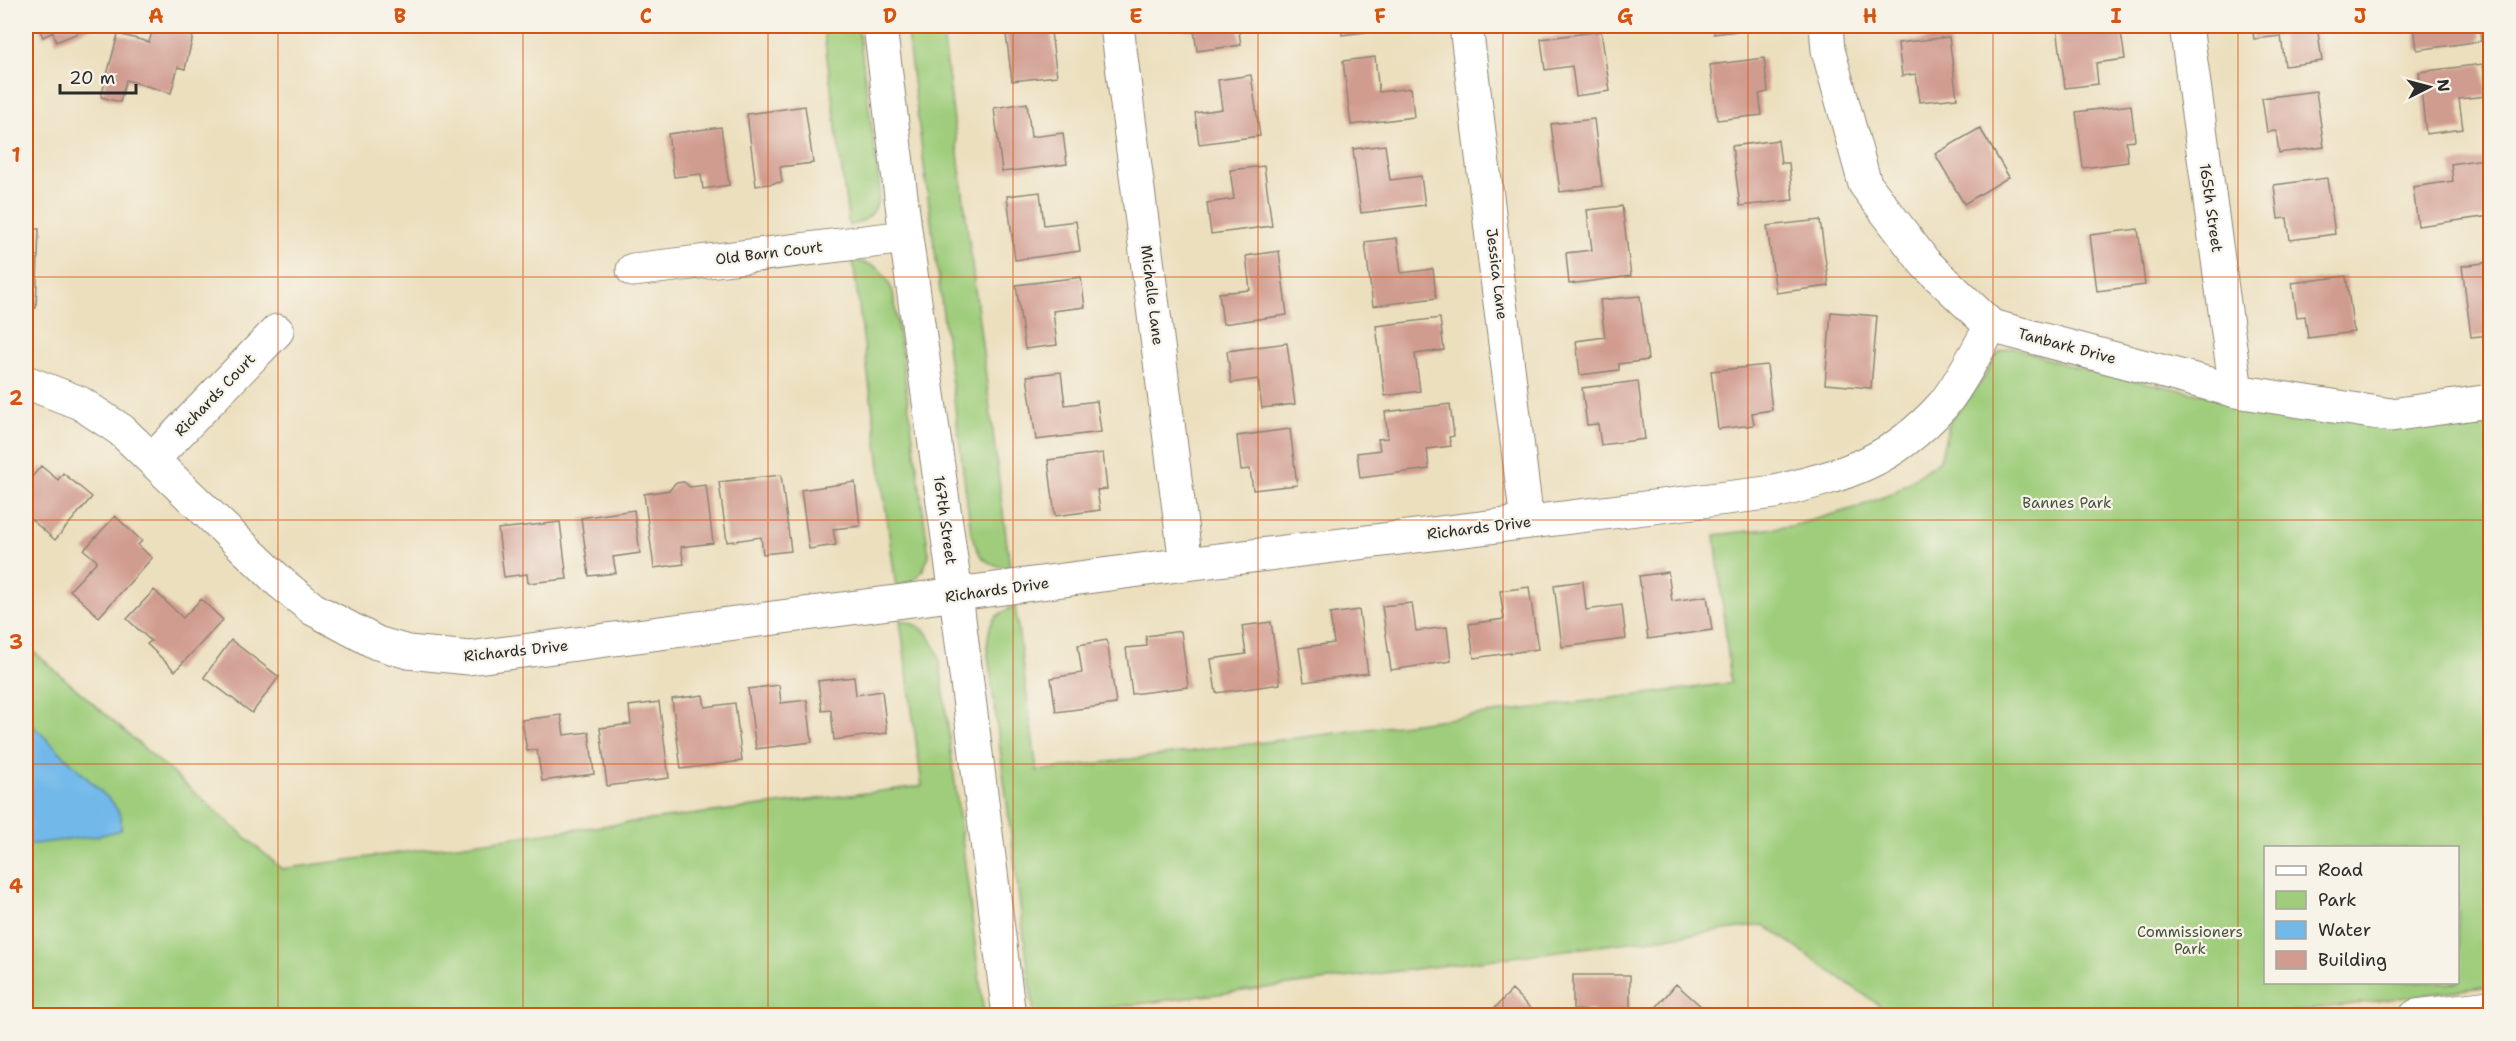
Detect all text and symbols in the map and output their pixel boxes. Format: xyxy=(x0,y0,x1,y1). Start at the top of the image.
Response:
text: A xyxy=(148,3,164,29)
text: B xyxy=(394,3,406,29)
text: C xyxy=(640,3,652,29)
text: D xyxy=(883,3,897,29)
text: E xyxy=(1129,3,1143,29)
text: F xyxy=(1374,3,1386,29)
text: G xyxy=(1617,3,1633,29)
text: H xyxy=(1863,3,1877,29)
text: I xyxy=(2110,3,2122,29)
text: J xyxy=(2354,3,2367,29)
scale bar xyxy=(60,57,136,95)
north arrow xyxy=(2399,57,2459,117)
text: 20 m xyxy=(69,66,115,90)
text: N xyxy=(2432,78,2455,93)
text: 1 xyxy=(11,142,21,168)
street label: 165th Street xyxy=(2195,162,2227,254)
street label: Jessica Lane xyxy=(1481,227,1513,321)
street label: Old Barn Court xyxy=(714,236,824,270)
street label: Michelle Lane xyxy=(1136,244,1168,346)
street label: Tanbark Drive xyxy=(2016,323,2118,369)
street label: Richards Court xyxy=(170,349,260,441)
text: 2 xyxy=(9,385,23,411)
street label: 167th Street xyxy=(929,474,961,566)
park label: Bannes Park xyxy=(2022,493,2112,513)
street label: Richards Drive xyxy=(1426,512,1532,544)
street label: Richards Drive xyxy=(944,573,1050,607)
text: 3 xyxy=(9,629,23,655)
street label: Richards Drive xyxy=(463,636,569,666)
legend xyxy=(2264,846,2459,984)
text: Road xyxy=(2318,858,2363,882)
text: 4 xyxy=(9,873,23,899)
text: Park xyxy=(2318,888,2357,912)
text: Water xyxy=(2318,918,2371,942)
park label: Commissioners Park xyxy=(2137,922,2243,959)
text: Building xyxy=(2318,948,2387,972)

